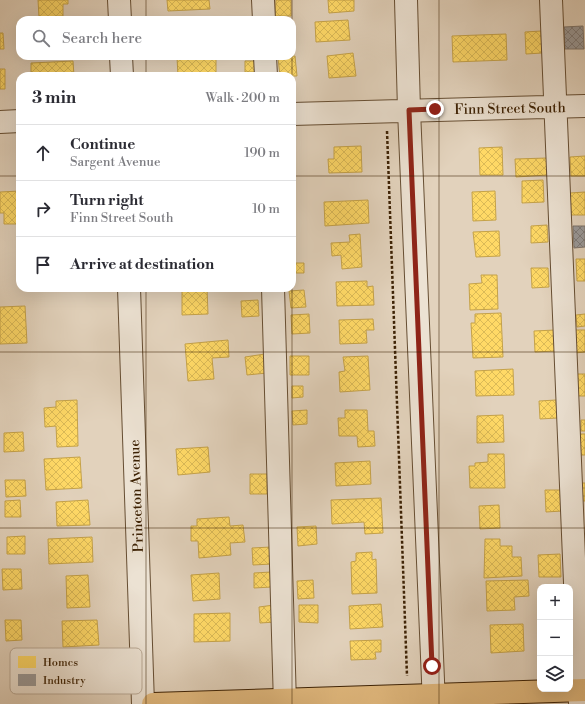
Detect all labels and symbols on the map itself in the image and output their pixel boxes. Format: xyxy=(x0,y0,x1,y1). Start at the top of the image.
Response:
street label: Finn Street South xyxy=(454,99,567,119)
route end xyxy=(426,100,444,118)
street label: Princeton Avenue xyxy=(126,439,148,553)
legend xyxy=(10,648,142,694)
text: Homes xyxy=(43,656,78,670)
route start xyxy=(423,657,441,675)
text: Industry xyxy=(43,674,86,688)

